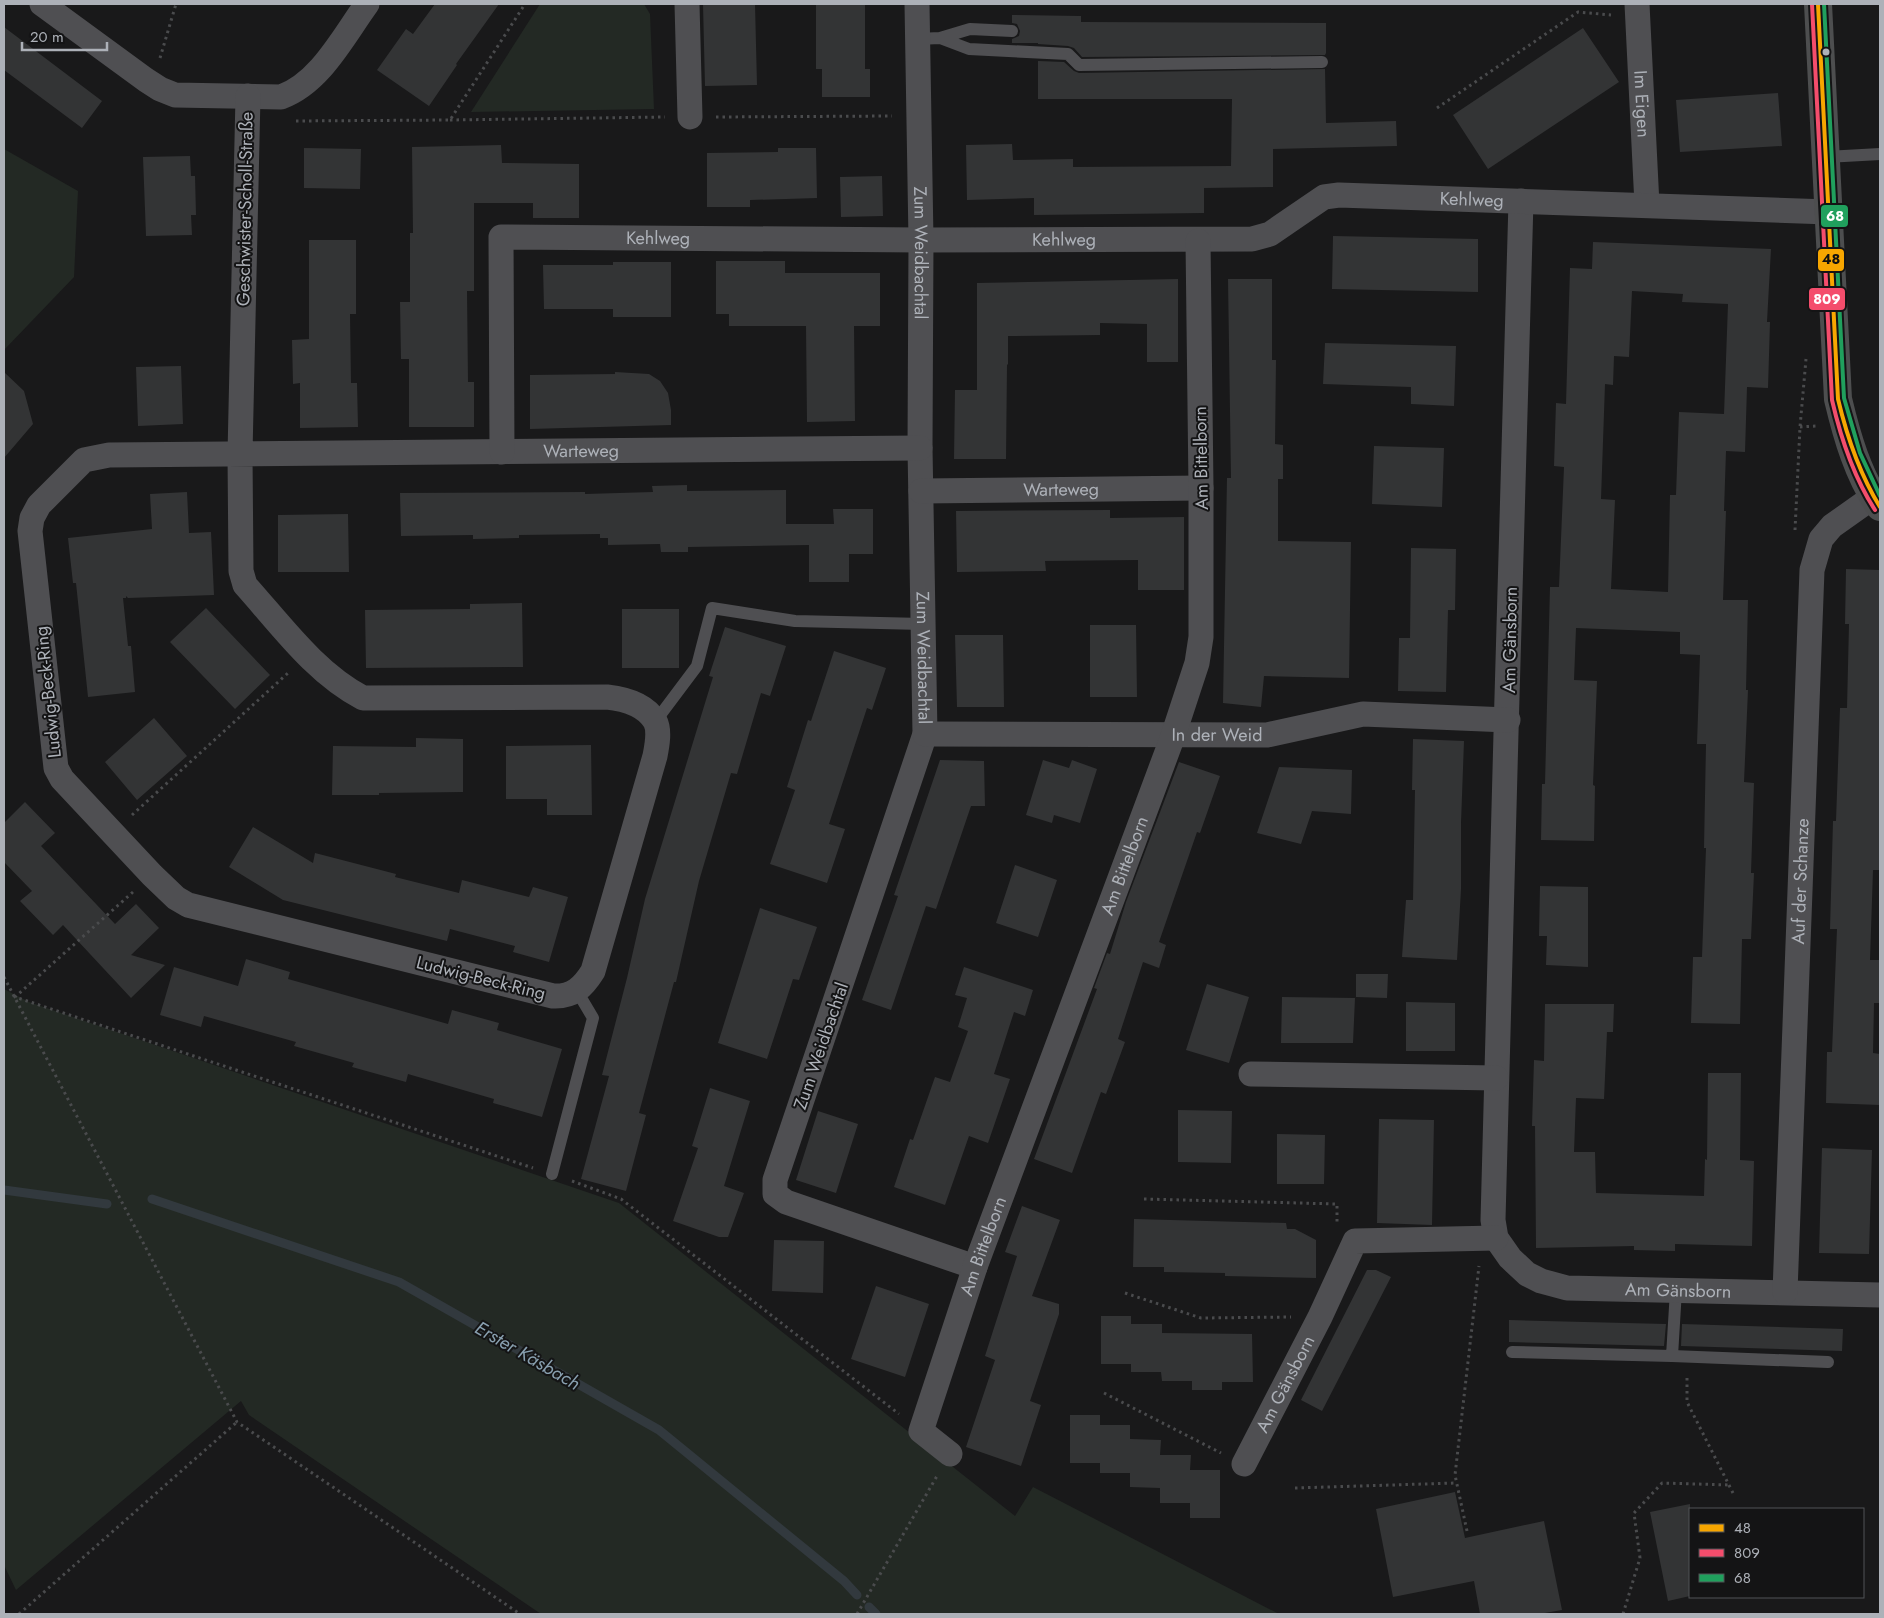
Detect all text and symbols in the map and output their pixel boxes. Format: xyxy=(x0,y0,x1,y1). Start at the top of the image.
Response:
scale bar xyxy=(22,20,108,52)
text: 20 m xyxy=(30,26,64,48)
unlabelled marker xyxy=(1821,47,1831,57)
street label: Im Eigen xyxy=(1627,70,1657,138)
street label: Geschwister-Scholl-Straße xyxy=(230,112,260,306)
street label: Kehlweg xyxy=(1439,185,1504,214)
street label: Zum Weidbachtal xyxy=(907,186,934,320)
line badge: 68 xyxy=(1820,204,1849,228)
text: 68 xyxy=(1826,206,1844,226)
street label: Kehlweg xyxy=(626,225,690,251)
street label: Kehlweg xyxy=(1032,226,1096,253)
line badge: 48 xyxy=(1817,248,1845,272)
text: 48 xyxy=(1822,249,1840,269)
line badge: 809 xyxy=(1808,287,1846,311)
text: 809 xyxy=(1813,289,1841,309)
street label: Am Bittelborn xyxy=(1187,406,1215,510)
street label: Warteweg xyxy=(543,438,619,464)
street label: Warteweg xyxy=(1023,476,1099,503)
street label: Am Gänsborn xyxy=(1496,587,1524,693)
street label: Zum Weidbachtal xyxy=(910,591,938,725)
street label: Ludwig-Beck-Ring xyxy=(28,625,68,759)
street label: In der Weid xyxy=(1171,722,1263,748)
street label: Am Bittelborn xyxy=(1094,812,1155,919)
street label: Auf der Schanze xyxy=(1785,818,1816,945)
street label: Ludwig-Beck-Ring xyxy=(414,949,548,1007)
street label: Zum Weidbachtal xyxy=(787,979,855,1113)
street label: Am Bittelborn xyxy=(953,1193,1013,1299)
street label: Am Gänsborn xyxy=(1624,1276,1732,1305)
water label: Erster Käsbach xyxy=(470,1314,585,1397)
street label: Am Gänsborn xyxy=(1249,1331,1321,1437)
legend xyxy=(1689,1508,1864,1598)
text: 48 xyxy=(1734,1517,1751,1539)
text: 809 xyxy=(1734,1542,1760,1564)
text: 68 xyxy=(1734,1567,1751,1589)

